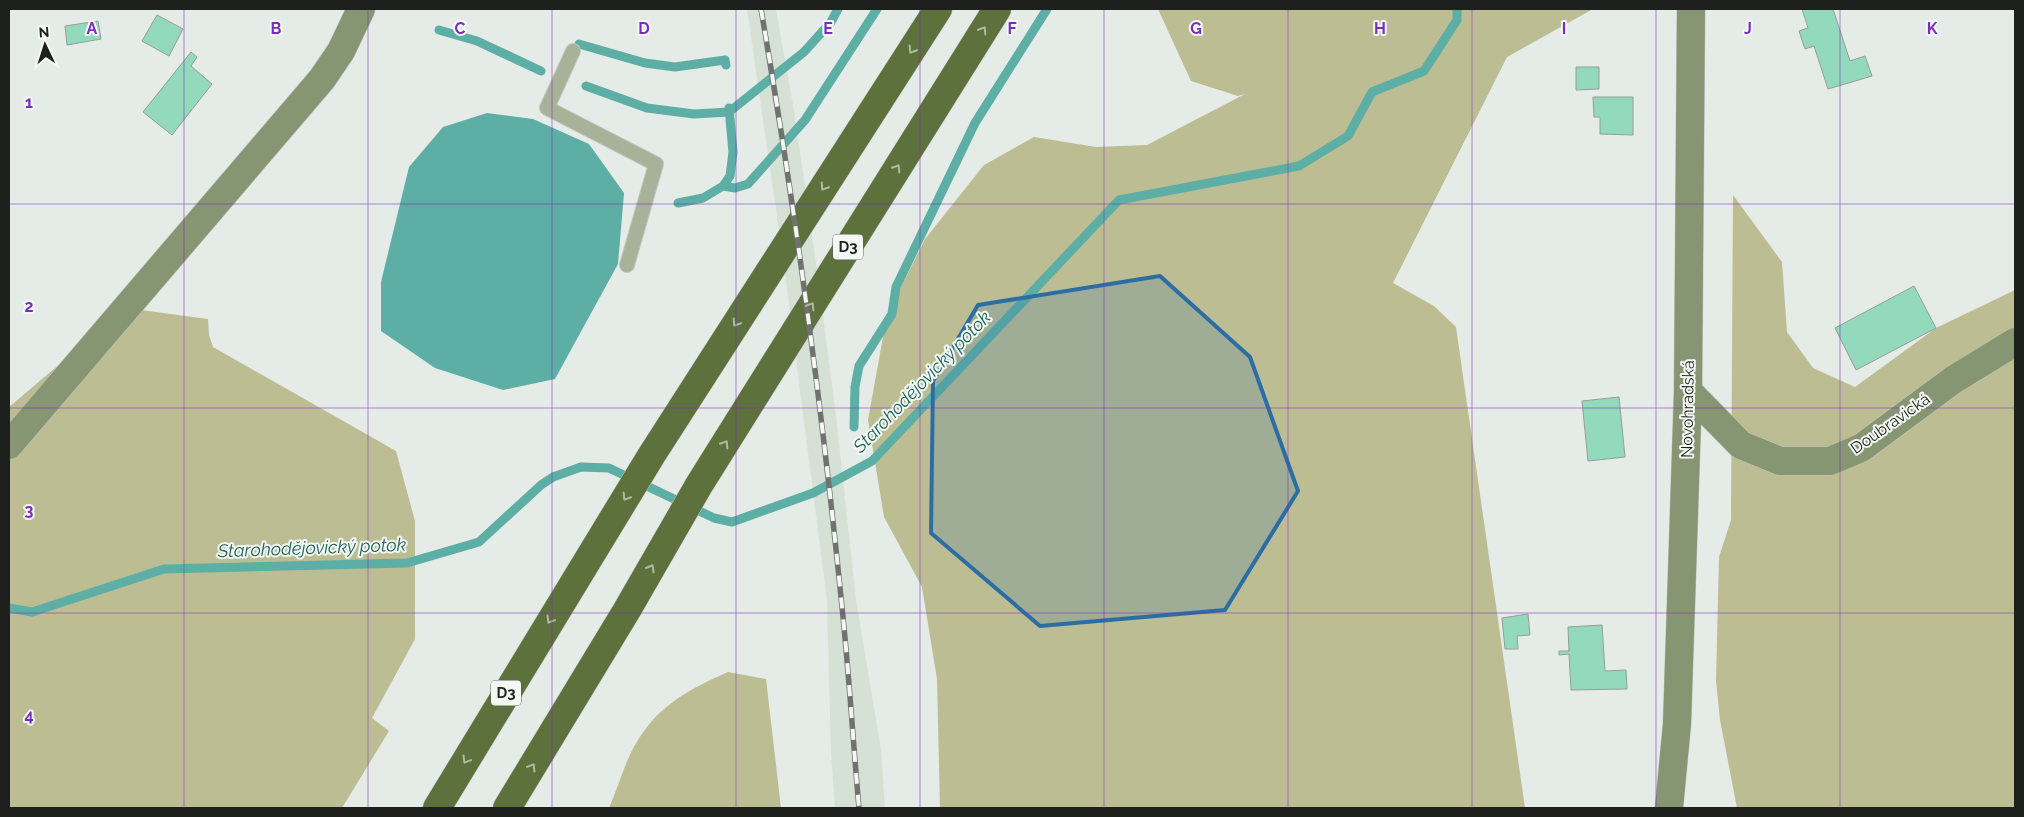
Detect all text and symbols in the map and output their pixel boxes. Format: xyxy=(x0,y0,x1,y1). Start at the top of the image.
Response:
text: A xyxy=(87,19,98,38)
text: B xyxy=(271,19,282,38)
text: C xyxy=(455,19,466,38)
text: D xyxy=(638,19,650,38)
text: E xyxy=(823,19,833,38)
text: F xyxy=(1007,19,1017,38)
text: G xyxy=(1190,19,1202,38)
text: H xyxy=(1374,19,1386,38)
text: I xyxy=(1562,19,1566,38)
text: J xyxy=(1744,19,1752,38)
text: K xyxy=(1927,19,1938,38)
north arrow xyxy=(20,20,70,70)
text: N xyxy=(38,24,50,40)
one-way arrow xyxy=(977,27,987,36)
one-way arrow xyxy=(909,44,918,54)
text: 1 xyxy=(25,93,33,112)
one-way arrow xyxy=(891,164,901,173)
one-way arrow xyxy=(821,181,830,190)
road number: D3 xyxy=(833,234,863,260)
text: 2 xyxy=(24,297,34,316)
one-way arrow xyxy=(805,302,815,311)
water label: Starohodějovický potok xyxy=(848,306,995,458)
one-way arrow xyxy=(733,318,743,327)
street label: Novohradská xyxy=(1677,360,1698,458)
street label: Doubravická xyxy=(1847,389,1934,458)
one-way arrow xyxy=(719,440,729,449)
one-way arrow xyxy=(622,492,632,501)
text: 3 xyxy=(25,501,34,520)
water label: Starohodějovický potok xyxy=(216,534,407,561)
one-way arrow xyxy=(645,565,655,574)
one-way arrow xyxy=(547,615,557,624)
road number: D3 xyxy=(491,680,521,706)
text: 4 xyxy=(24,706,34,725)
one-way arrow xyxy=(463,754,473,763)
one-way arrow xyxy=(526,763,536,772)

